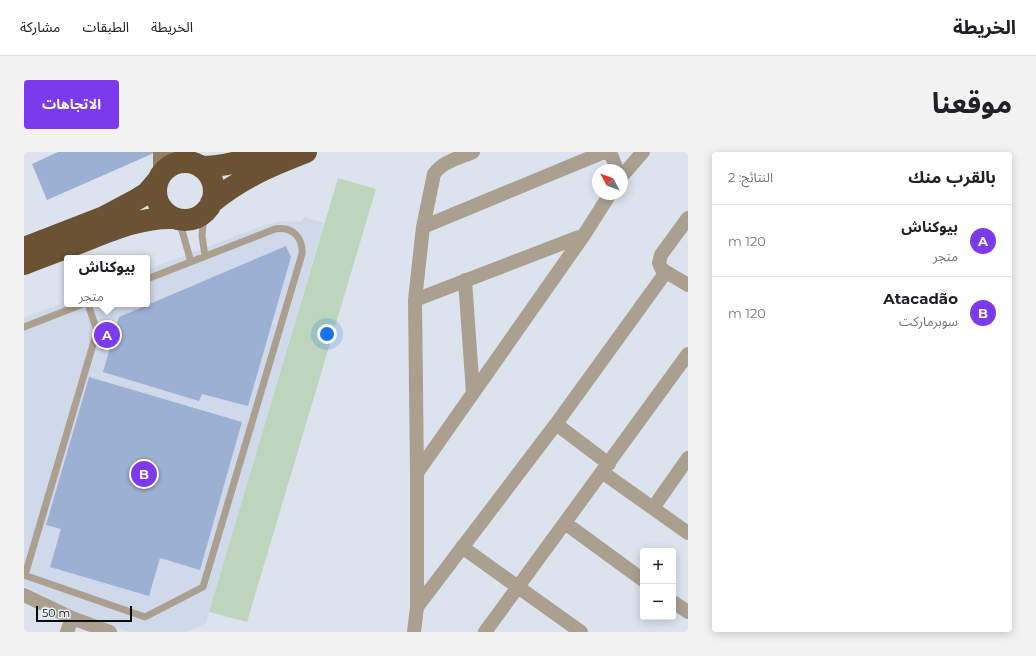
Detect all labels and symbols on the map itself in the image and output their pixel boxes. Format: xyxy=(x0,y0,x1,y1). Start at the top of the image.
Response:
north arrow xyxy=(592,164,628,200)
pin: A xyxy=(94,320,120,350)
your location xyxy=(317,324,337,344)
pin: B xyxy=(131,459,157,489)
scale bar xyxy=(36,604,132,623)

